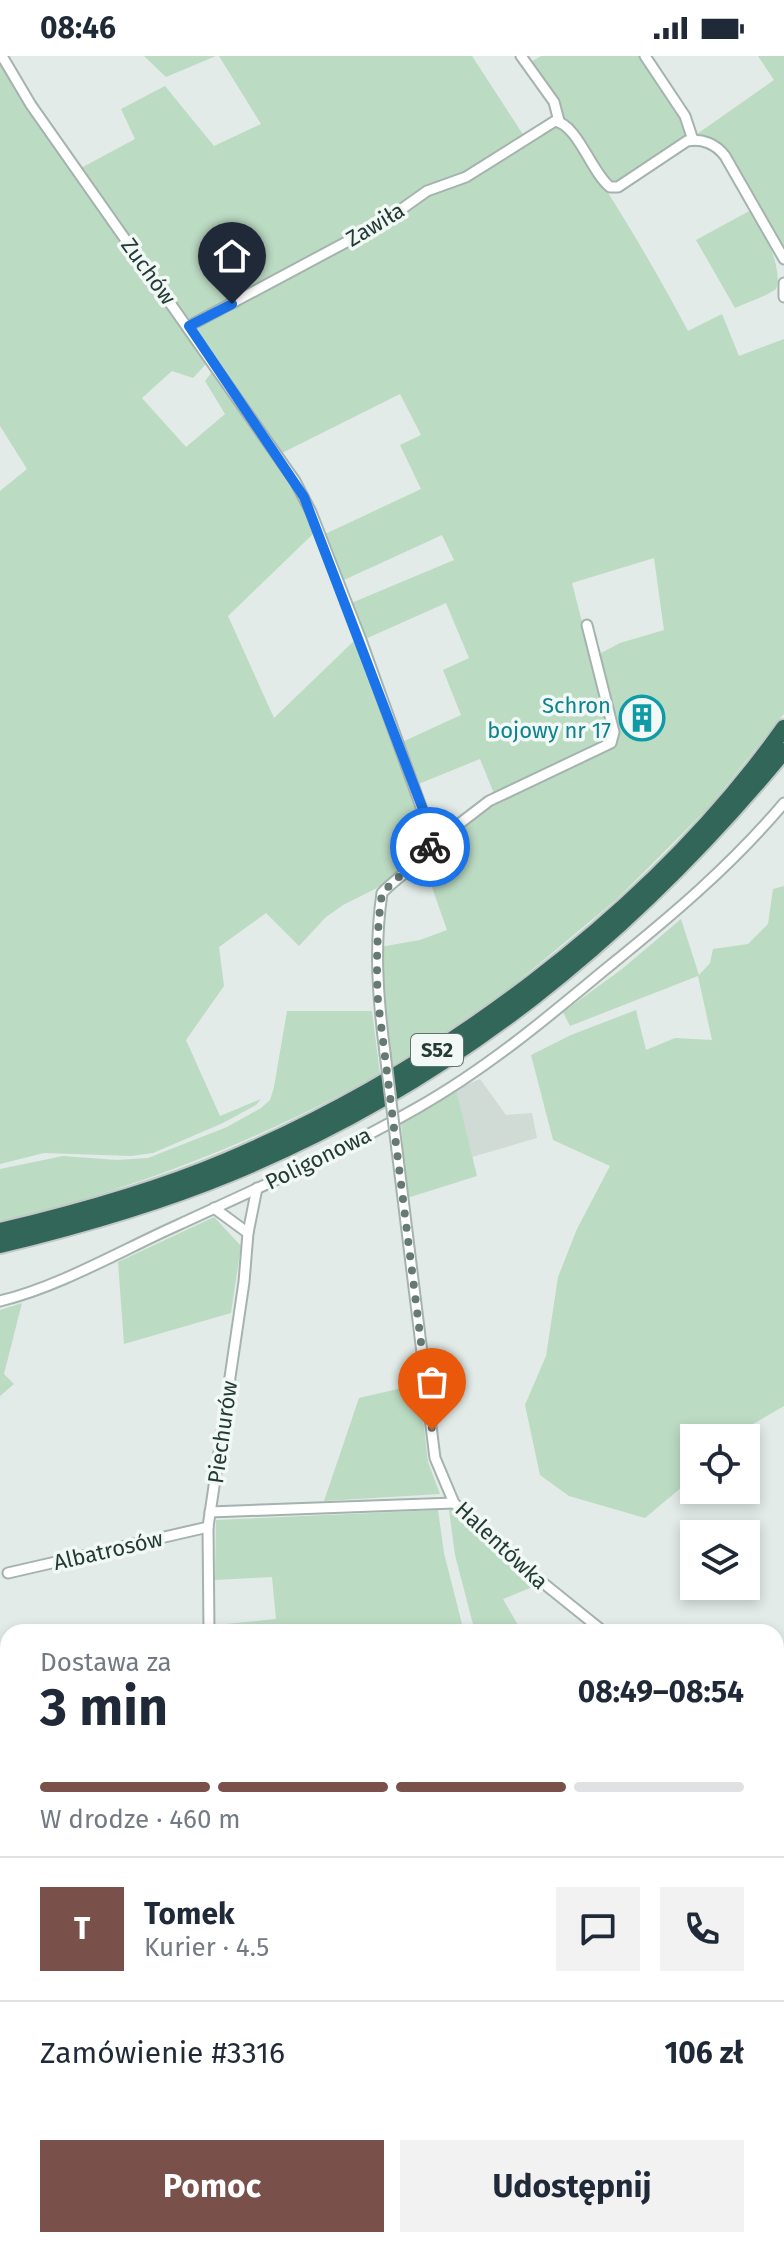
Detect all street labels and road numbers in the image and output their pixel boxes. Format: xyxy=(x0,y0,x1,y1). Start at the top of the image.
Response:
street label: Zawiła xyxy=(341,196,409,252)
street label: Zuchów xyxy=(115,233,182,310)
road number: S52 xyxy=(411,1034,463,1066)
street label: Poligonowa xyxy=(261,1121,376,1196)
street label: Piechurów xyxy=(202,1379,243,1485)
street label: Halentówka xyxy=(450,1496,554,1595)
street label: Albatrosów xyxy=(51,1525,166,1576)

